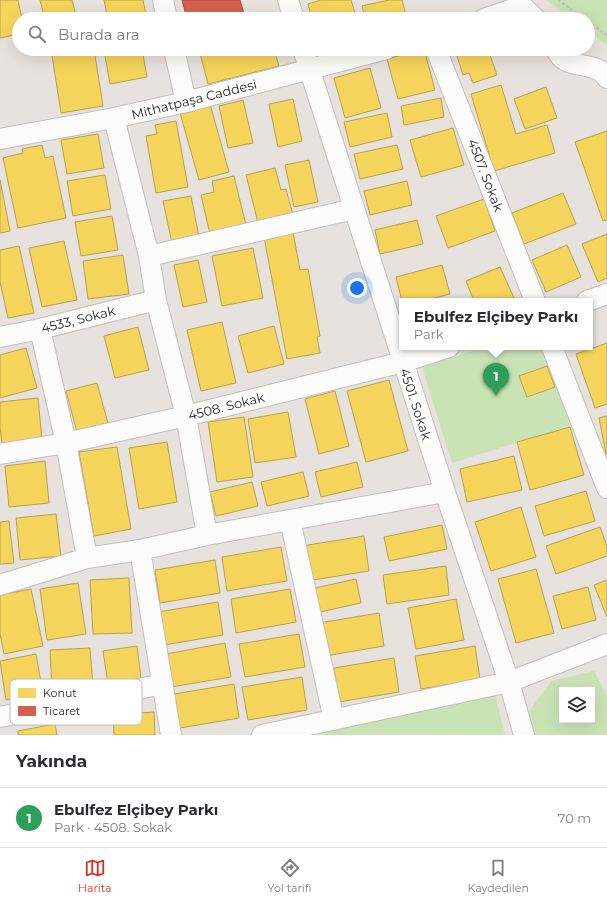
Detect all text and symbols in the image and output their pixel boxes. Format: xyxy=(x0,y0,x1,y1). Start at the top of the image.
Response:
search box xyxy=(12,12,595,56)
icon: search xyxy=(26,23,48,45)
text: Burada ara xyxy=(58,25,140,44)
street label: Mithatpaşa Caddesi xyxy=(130,76,258,122)
street label: 4507. Sokak xyxy=(465,136,507,214)
your location xyxy=(347,278,367,298)
popup xyxy=(399,298,593,350)
street label: 4533, Sokak xyxy=(39,302,117,336)
text: Ebulfez Elçibey Parkı xyxy=(414,307,578,326)
text: Park xyxy=(414,326,444,342)
pin: 1 xyxy=(483,363,509,396)
street label: 4501. Sokak xyxy=(397,366,435,442)
street label: 4508. Sokak xyxy=(186,389,266,423)
legend xyxy=(10,679,142,725)
text: Konut xyxy=(43,686,77,700)
map controls xyxy=(559,687,595,723)
button: layers xyxy=(559,687,595,723)
text: Ticaret xyxy=(43,704,81,718)
text: Yakında xyxy=(16,751,87,771)
text: Ebulfez Elçibey Parkı xyxy=(54,800,218,819)
text: 1 xyxy=(26,810,32,826)
text: 70 m xyxy=(558,810,591,826)
text: Park · 4508. Sokak xyxy=(54,819,172,835)
tab: Harita xyxy=(78,857,111,895)
tab: Yol tarifi xyxy=(268,857,311,895)
tab: Kaydedilen xyxy=(468,857,529,895)

